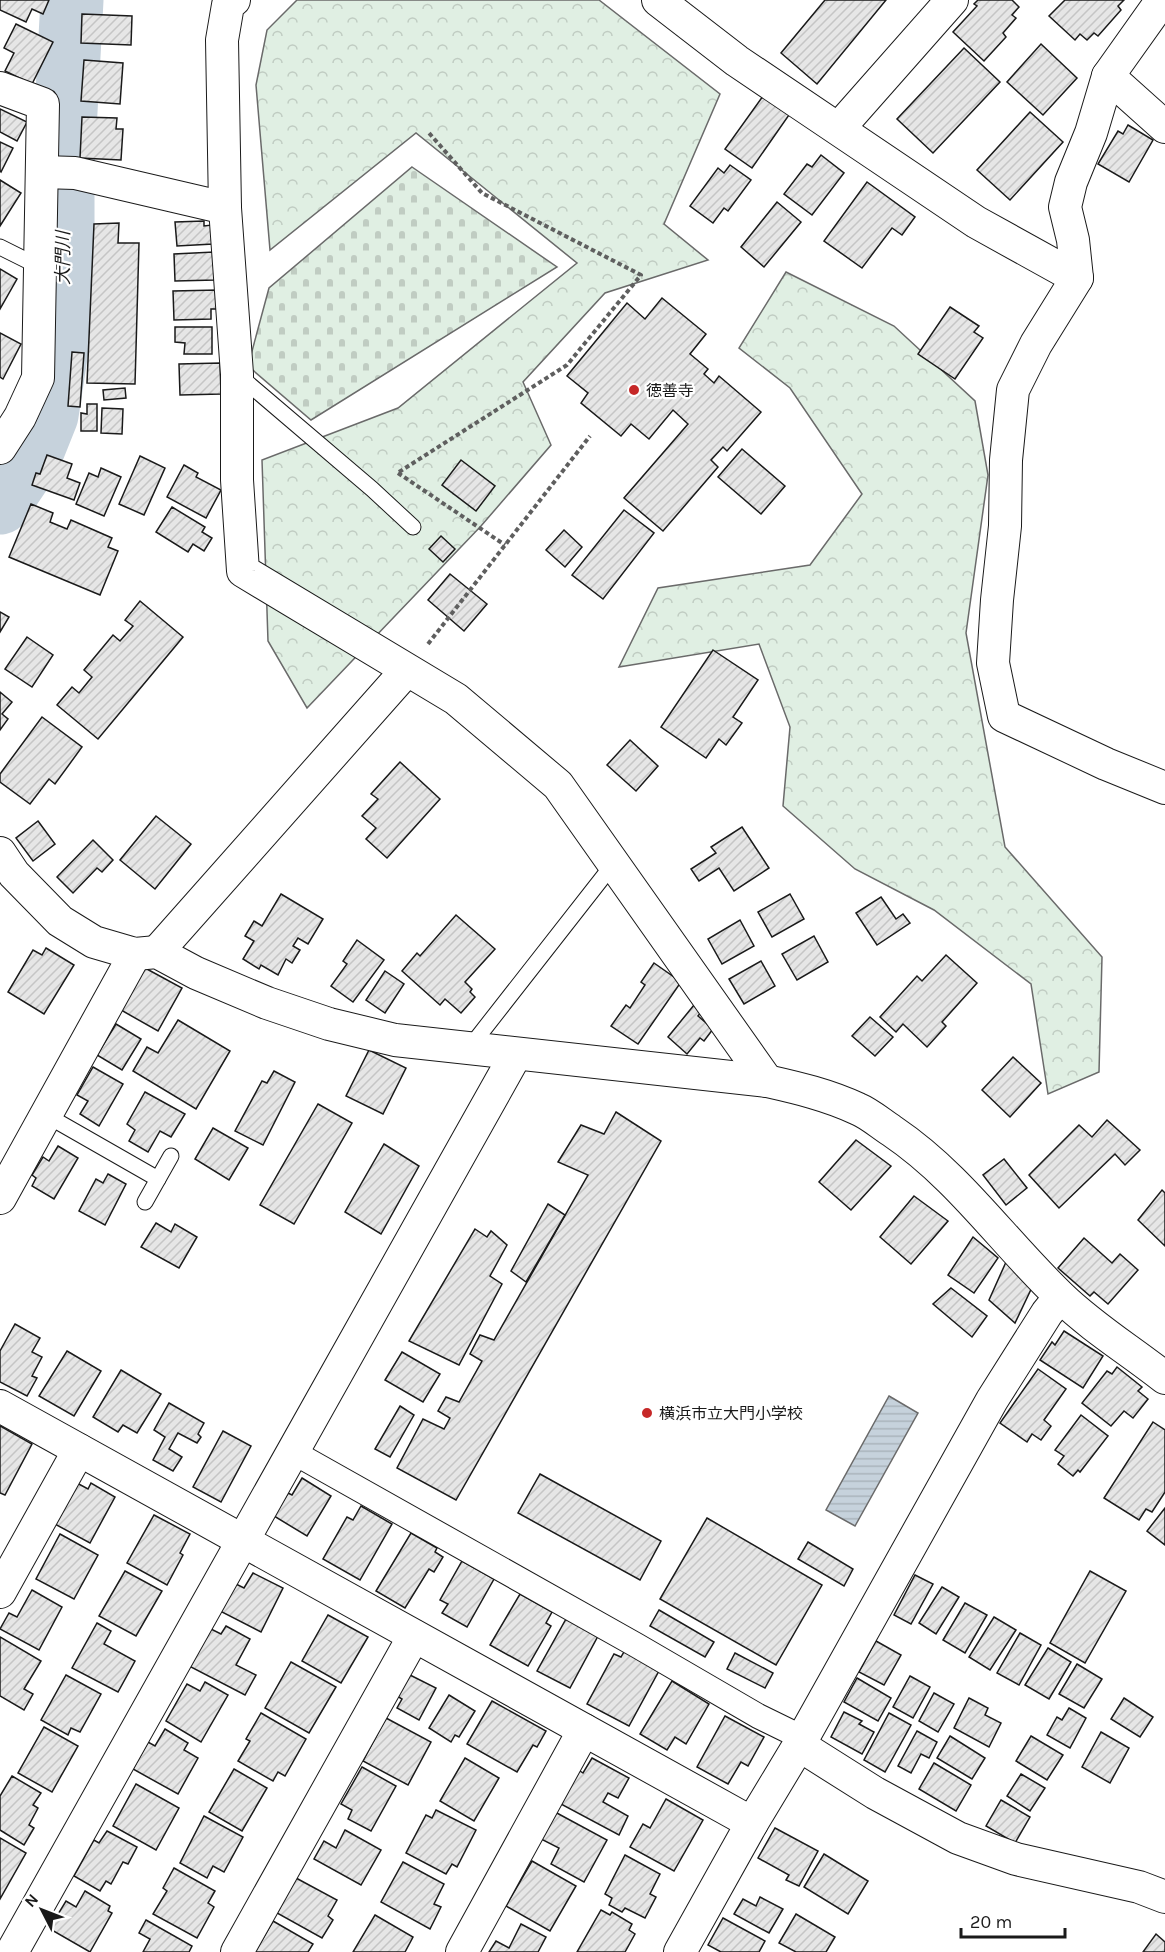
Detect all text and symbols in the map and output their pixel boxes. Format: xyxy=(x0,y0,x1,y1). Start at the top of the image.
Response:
water label: 大門川 xyxy=(52,229,74,285)
place label: 徳善寺 xyxy=(646,381,694,400)
marker: 徳善寺 xyxy=(627,383,641,397)
place label: 横浜市立大門小学校 xyxy=(659,1404,803,1423)
marker: 横浜市立大門小学校 xyxy=(640,1406,654,1420)
north arrow xyxy=(12,1880,72,1940)
text: N xyxy=(20,1890,42,1911)
scale bar xyxy=(961,1901,1064,1939)
text: 20 m xyxy=(970,1911,1012,1933)

